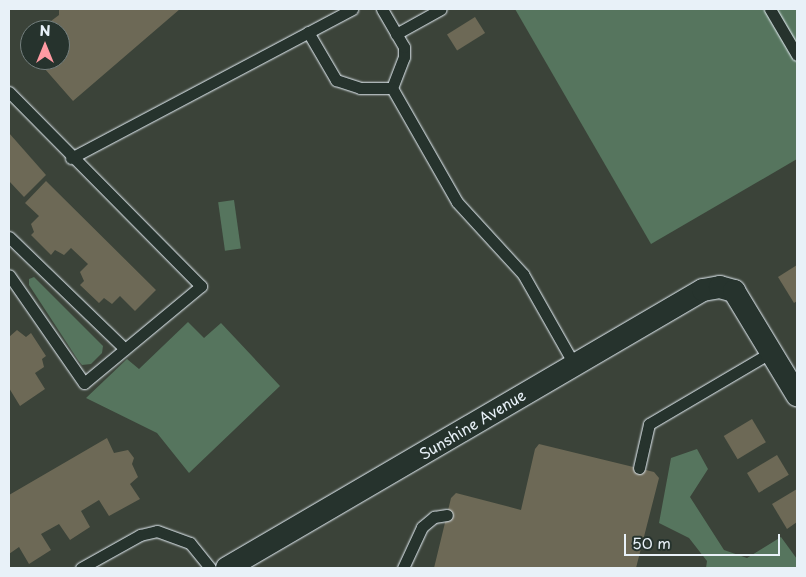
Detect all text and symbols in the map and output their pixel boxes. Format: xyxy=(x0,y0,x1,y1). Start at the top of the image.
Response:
north arrow xyxy=(20,20,70,70)
text: N xyxy=(39,20,51,41)
street label: Sunshine Avenue xyxy=(415,385,529,463)
scale bar xyxy=(626,524,782,556)
text: 50 m xyxy=(632,531,671,554)

